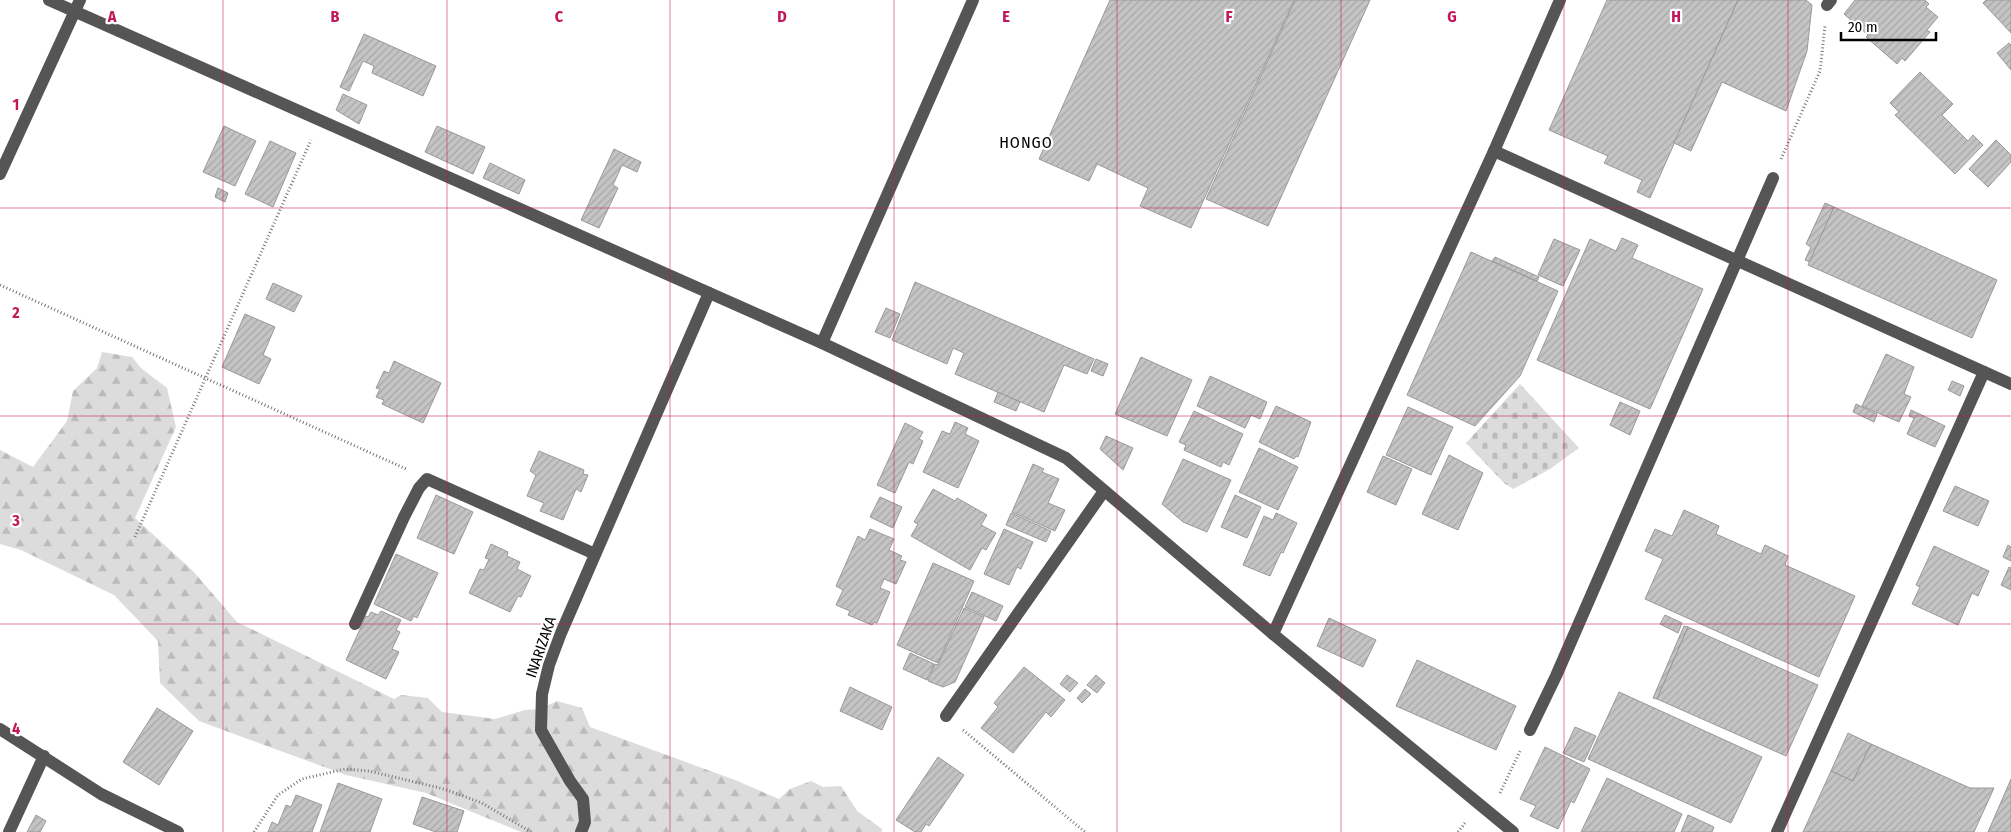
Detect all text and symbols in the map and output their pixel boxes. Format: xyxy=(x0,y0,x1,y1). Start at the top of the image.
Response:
text: A xyxy=(107,7,117,26)
text: B xyxy=(331,7,340,26)
text: C xyxy=(555,7,564,26)
text: D xyxy=(777,7,787,26)
text: E xyxy=(1002,7,1010,26)
text: F xyxy=(1225,7,1233,26)
text: G xyxy=(1447,7,1457,26)
text: H xyxy=(1671,7,1681,26)
scale bar xyxy=(1841,10,1936,42)
text: 20 m xyxy=(1848,18,1878,36)
text: 1 xyxy=(13,95,19,114)
district label: HONGO xyxy=(999,133,1053,152)
text: 2 xyxy=(11,303,20,322)
text: 3 xyxy=(11,511,20,530)
street label: INARIZAKA xyxy=(522,614,560,680)
text: 4 xyxy=(12,719,20,738)

